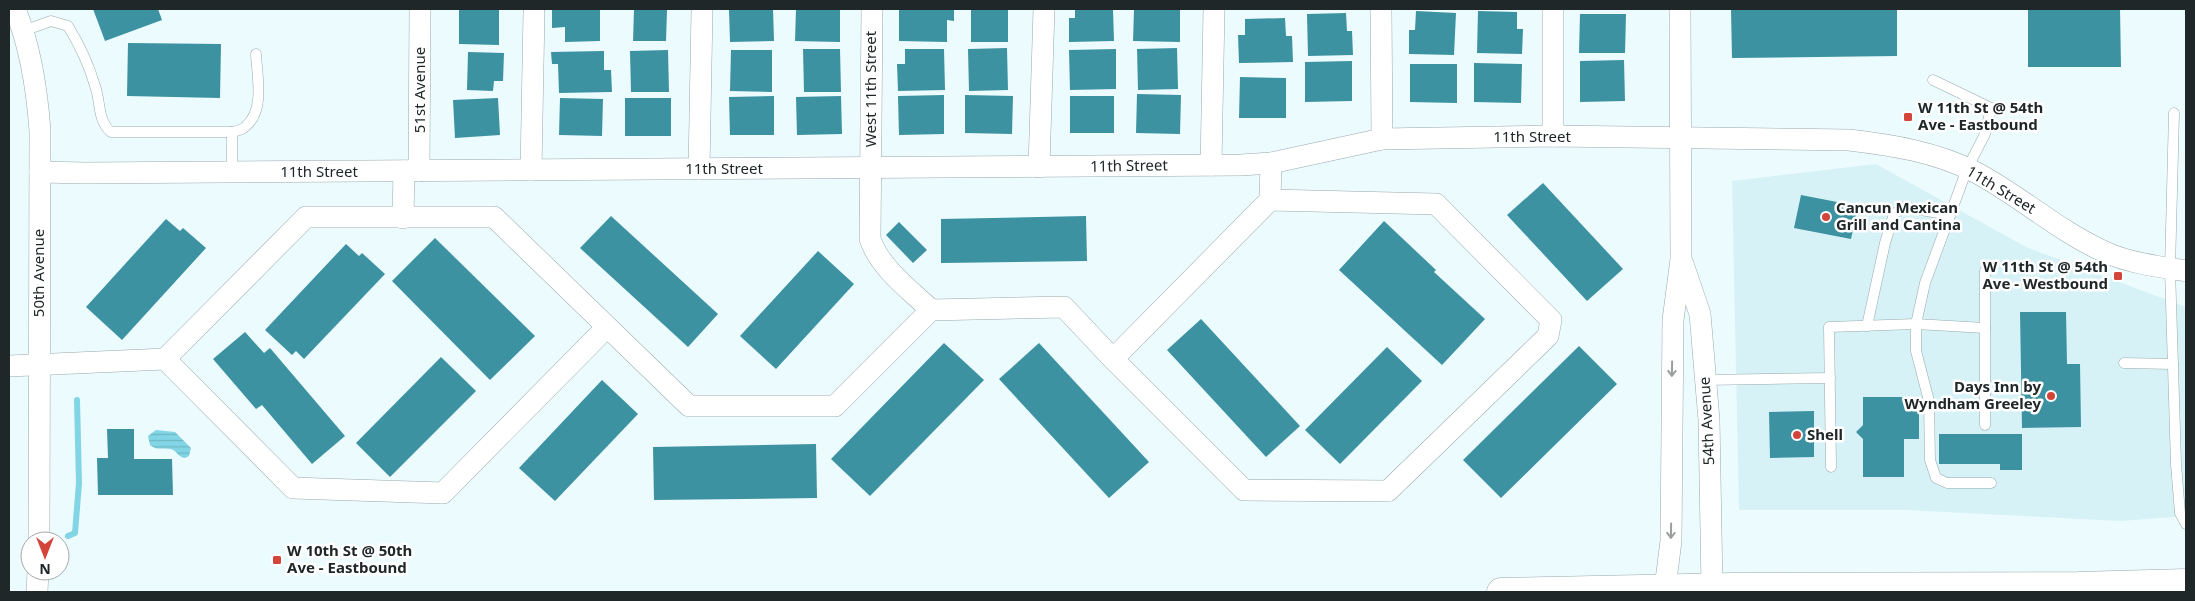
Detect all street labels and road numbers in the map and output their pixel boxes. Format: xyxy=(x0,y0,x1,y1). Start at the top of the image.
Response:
street label: West 11th Street xyxy=(860,30,880,147)
street label: 51st Avenue xyxy=(409,47,429,133)
street label: 11th Street xyxy=(1493,126,1571,146)
street label: 11th Street xyxy=(1090,154,1169,176)
street label: 11th Street xyxy=(685,158,763,178)
street label: 11th Street xyxy=(280,161,358,181)
street label: 11th Street xyxy=(1963,161,2040,218)
street label: 50th Avenue xyxy=(28,229,48,317)
street label: 54th Avenue xyxy=(1694,376,1718,466)

